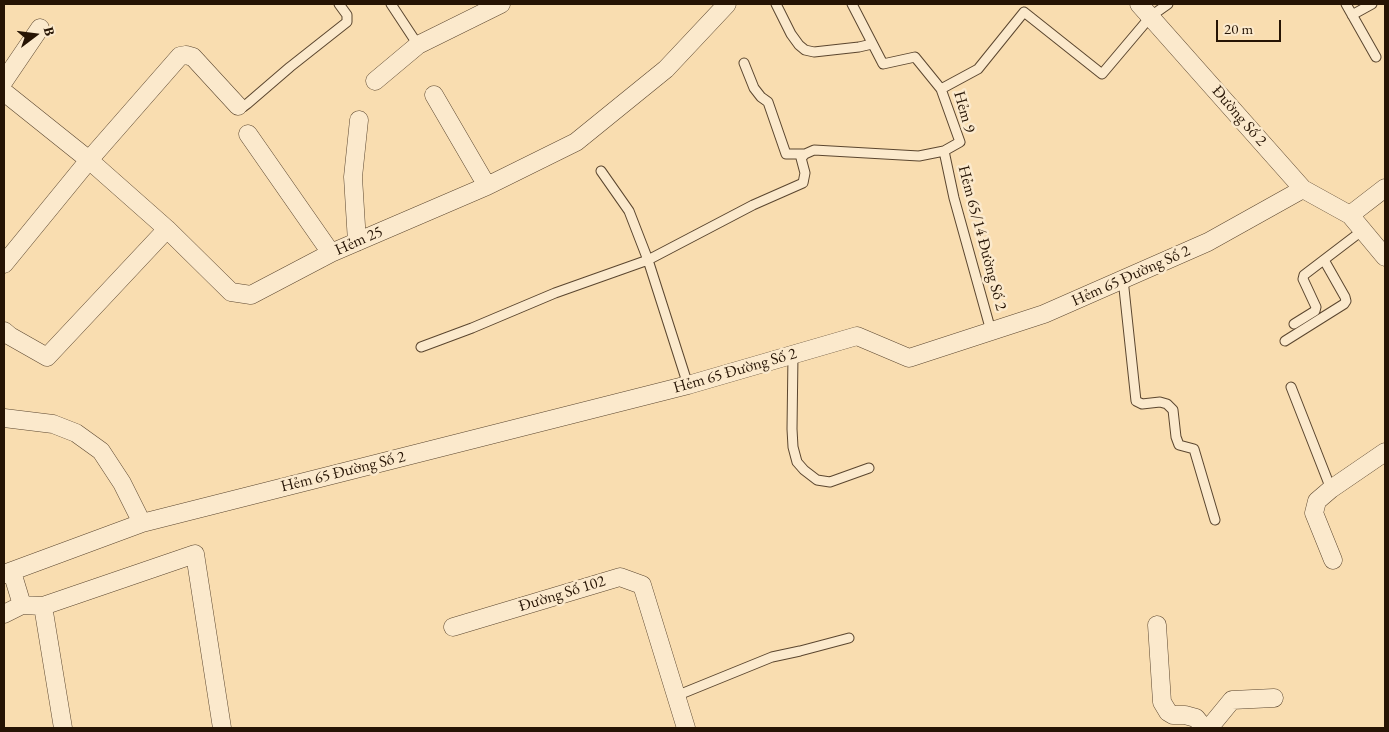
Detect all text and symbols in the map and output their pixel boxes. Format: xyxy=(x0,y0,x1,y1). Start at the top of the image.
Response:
north arrow xyxy=(10,10,60,60)
scale bar xyxy=(1219,10,1284,42)
text: 20 m xyxy=(1224,19,1253,38)
text: B xyxy=(40,25,59,38)
street label: Đường Số 2 xyxy=(1207,82,1271,150)
street label: Hẻm 9 xyxy=(949,89,979,135)
street label: Hẻm 65/14 Đường Số 2 xyxy=(953,163,1011,313)
street label: Hẻm 25 xyxy=(332,222,386,260)
street label: Hẻm 65 Đường Số 2 xyxy=(1069,241,1193,311)
street label: Hẻm 65 Đường Số 2 xyxy=(671,344,799,398)
street label: Hẻm 65 Đường Số 2 xyxy=(279,447,407,497)
street label: Đường Số 102 xyxy=(516,572,608,616)

